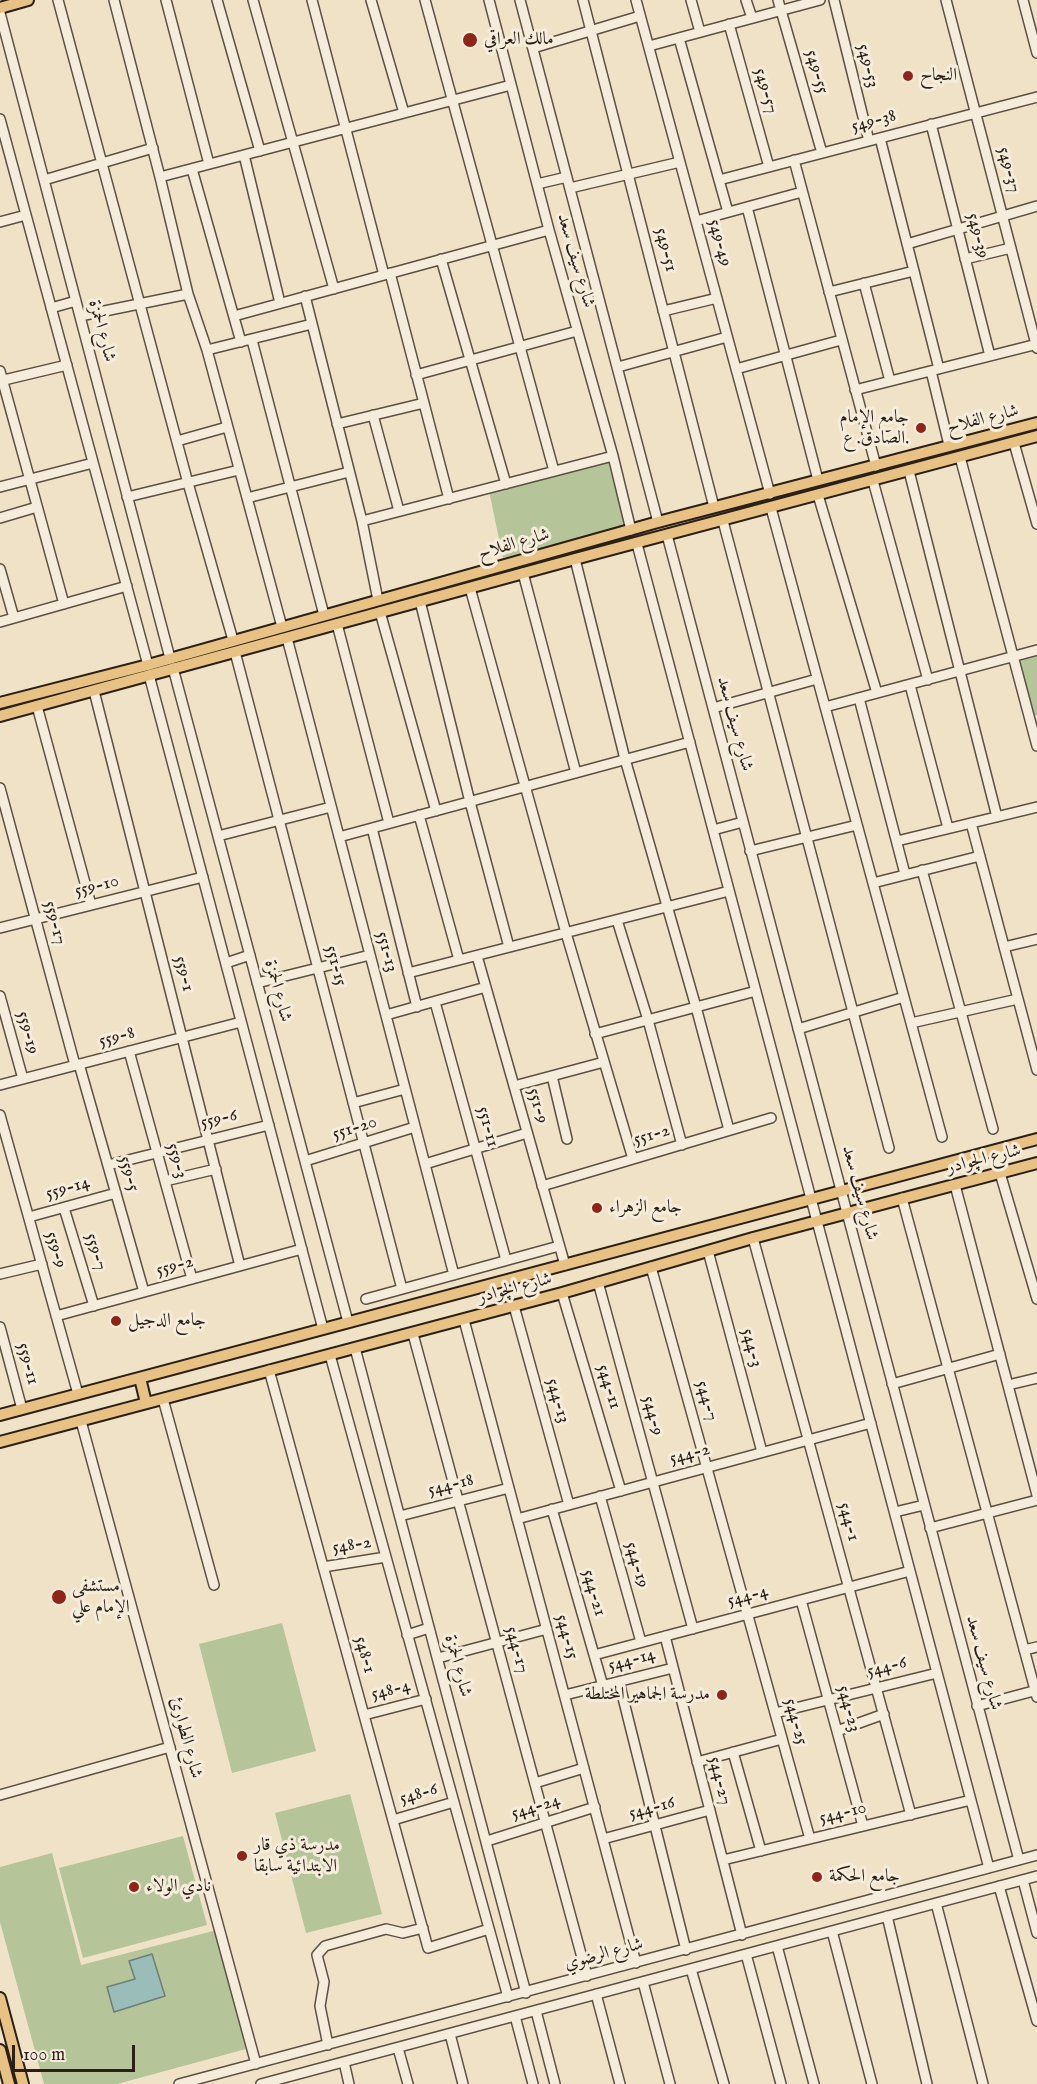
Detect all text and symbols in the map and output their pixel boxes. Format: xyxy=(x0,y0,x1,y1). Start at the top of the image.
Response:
place label: مالك العراقي xyxy=(484,29,554,51)
marker: مالك العراقي xyxy=(461,31,479,49)
street label: 549-53 xyxy=(851,42,883,90)
street label: 549-55 xyxy=(799,48,833,96)
place label: النجاح xyxy=(920,65,957,87)
street label: 549-57 xyxy=(748,66,782,116)
marker: النجاح xyxy=(901,69,915,83)
street label: 549-38 xyxy=(849,106,899,138)
street label: 549-37 xyxy=(992,145,1024,195)
street label: شارع سيف سعد xyxy=(551,211,599,311)
street label: 549-39 xyxy=(961,211,993,261)
street label: 549-49 xyxy=(702,217,736,269)
street label: 549-51 xyxy=(649,226,681,274)
street label: شارع الحمزة xyxy=(82,298,120,364)
street label: شارع الفلاح xyxy=(945,401,1021,439)
place label: جامع الإمام الصادق. ع. xyxy=(839,407,909,450)
marker: جامع الإمام الصادق. ع. xyxy=(914,421,928,435)
street label: شارع الفلاح xyxy=(476,525,552,565)
street label: شارع سيف سعد xyxy=(711,674,757,774)
street label: 559-10 xyxy=(73,871,121,903)
street label: 559-17 xyxy=(38,899,70,947)
street label: 551-13 xyxy=(370,929,402,975)
street label: 551-15 xyxy=(319,943,351,989)
street label: 559-1 xyxy=(168,954,198,994)
street label: شارع الحمزة xyxy=(258,958,296,1024)
street label: 559-19 xyxy=(11,1009,43,1057)
street label: 559-8 xyxy=(97,1023,137,1053)
street label: 551-9 xyxy=(522,1086,552,1126)
street label: 551-11 xyxy=(471,1104,503,1150)
street label: 559-6 xyxy=(199,1105,239,1135)
street label: 551-20 xyxy=(330,1112,380,1146)
street label: 551-2 xyxy=(631,1120,673,1152)
street label: شارع الچوادر xyxy=(945,1140,1023,1180)
street label: 559-3 xyxy=(161,1141,191,1181)
street label: شارع سيف سعد xyxy=(836,1143,882,1243)
street label: 559-5 xyxy=(113,1154,143,1194)
street label: 559-14 xyxy=(43,1172,93,1206)
place label: جامع الزهراء xyxy=(609,1197,682,1219)
marker: جامع الزهراء xyxy=(590,1201,604,1215)
street label: 559-9 xyxy=(40,1229,70,1271)
street label: 559-7 xyxy=(79,1231,111,1273)
street label: 559-2 xyxy=(154,1252,196,1282)
street label: شارع الچوادر xyxy=(476,1269,554,1309)
place label: جامع الدجيل xyxy=(128,1310,206,1332)
marker: جامع الدجيل xyxy=(109,1314,123,1328)
street label: 544-3 xyxy=(735,1326,767,1370)
street label: 559-11 xyxy=(11,1341,43,1387)
street label: 544-11 xyxy=(591,1362,625,1412)
street label: 544-13 xyxy=(540,1376,574,1426)
street label: 544-7 xyxy=(690,1378,722,1424)
street label: 544-9 xyxy=(636,1394,668,1438)
street label: 544-2 xyxy=(667,1439,713,1471)
street label: 544-18 xyxy=(426,1470,476,1502)
street label: 544-1 xyxy=(833,1500,863,1544)
street label: 548-2 xyxy=(331,1532,373,1560)
street label: 544-19 xyxy=(619,1539,653,1591)
street label: 544-21 xyxy=(576,1567,610,1619)
place label: مستشفى الإمام علي xyxy=(72,1576,130,1618)
street label: 544-4 xyxy=(725,1581,771,1613)
marker: مستشفى الإمام علي xyxy=(50,1588,68,1606)
street label: 544-15 xyxy=(550,1612,582,1662)
street label: شارع سيف سعد xyxy=(960,1613,1006,1713)
street label: 544-17 xyxy=(499,1624,533,1676)
street label: شارع الحمزة xyxy=(438,1633,476,1699)
street label: 548-1 xyxy=(349,1634,379,1676)
street label: 544-14 xyxy=(606,1644,658,1678)
street label: 544-6 xyxy=(865,1653,909,1683)
street label: 548-4 xyxy=(369,1676,413,1706)
street label: 544-23 xyxy=(831,1683,865,1735)
place label: مدرسة الجماهير المختلطة xyxy=(585,1684,710,1706)
marker: مدرسة الجماهير المختلطة xyxy=(715,1688,729,1702)
street label: شارع الطوارئ xyxy=(164,1695,206,1781)
street label: 544-25 xyxy=(778,1696,812,1748)
street label: 544-27 xyxy=(703,1755,735,1807)
street label: 548-6 xyxy=(398,1779,440,1811)
street label: 544-24 xyxy=(509,1790,563,1826)
street label: 544-16 xyxy=(627,1793,677,1825)
street label: 544-10 xyxy=(817,1798,869,1830)
place label: مدرسة ذي قار الابتدائية سابقا xyxy=(254,1835,340,1878)
marker: مدرسة ذي قار الابتدائية سابقا xyxy=(235,1849,249,1863)
place label: جامع الحكمة xyxy=(829,1866,900,1888)
marker: جامع الحكمة xyxy=(810,1870,824,1884)
place label: نادي الولاء xyxy=(146,1876,211,1898)
marker: نادي الولاء xyxy=(127,1880,141,1894)
street label: شارع الرضوي xyxy=(562,1934,646,1976)
scale bar xyxy=(15,2033,138,2071)
text: 100 m xyxy=(23,2044,65,2067)

